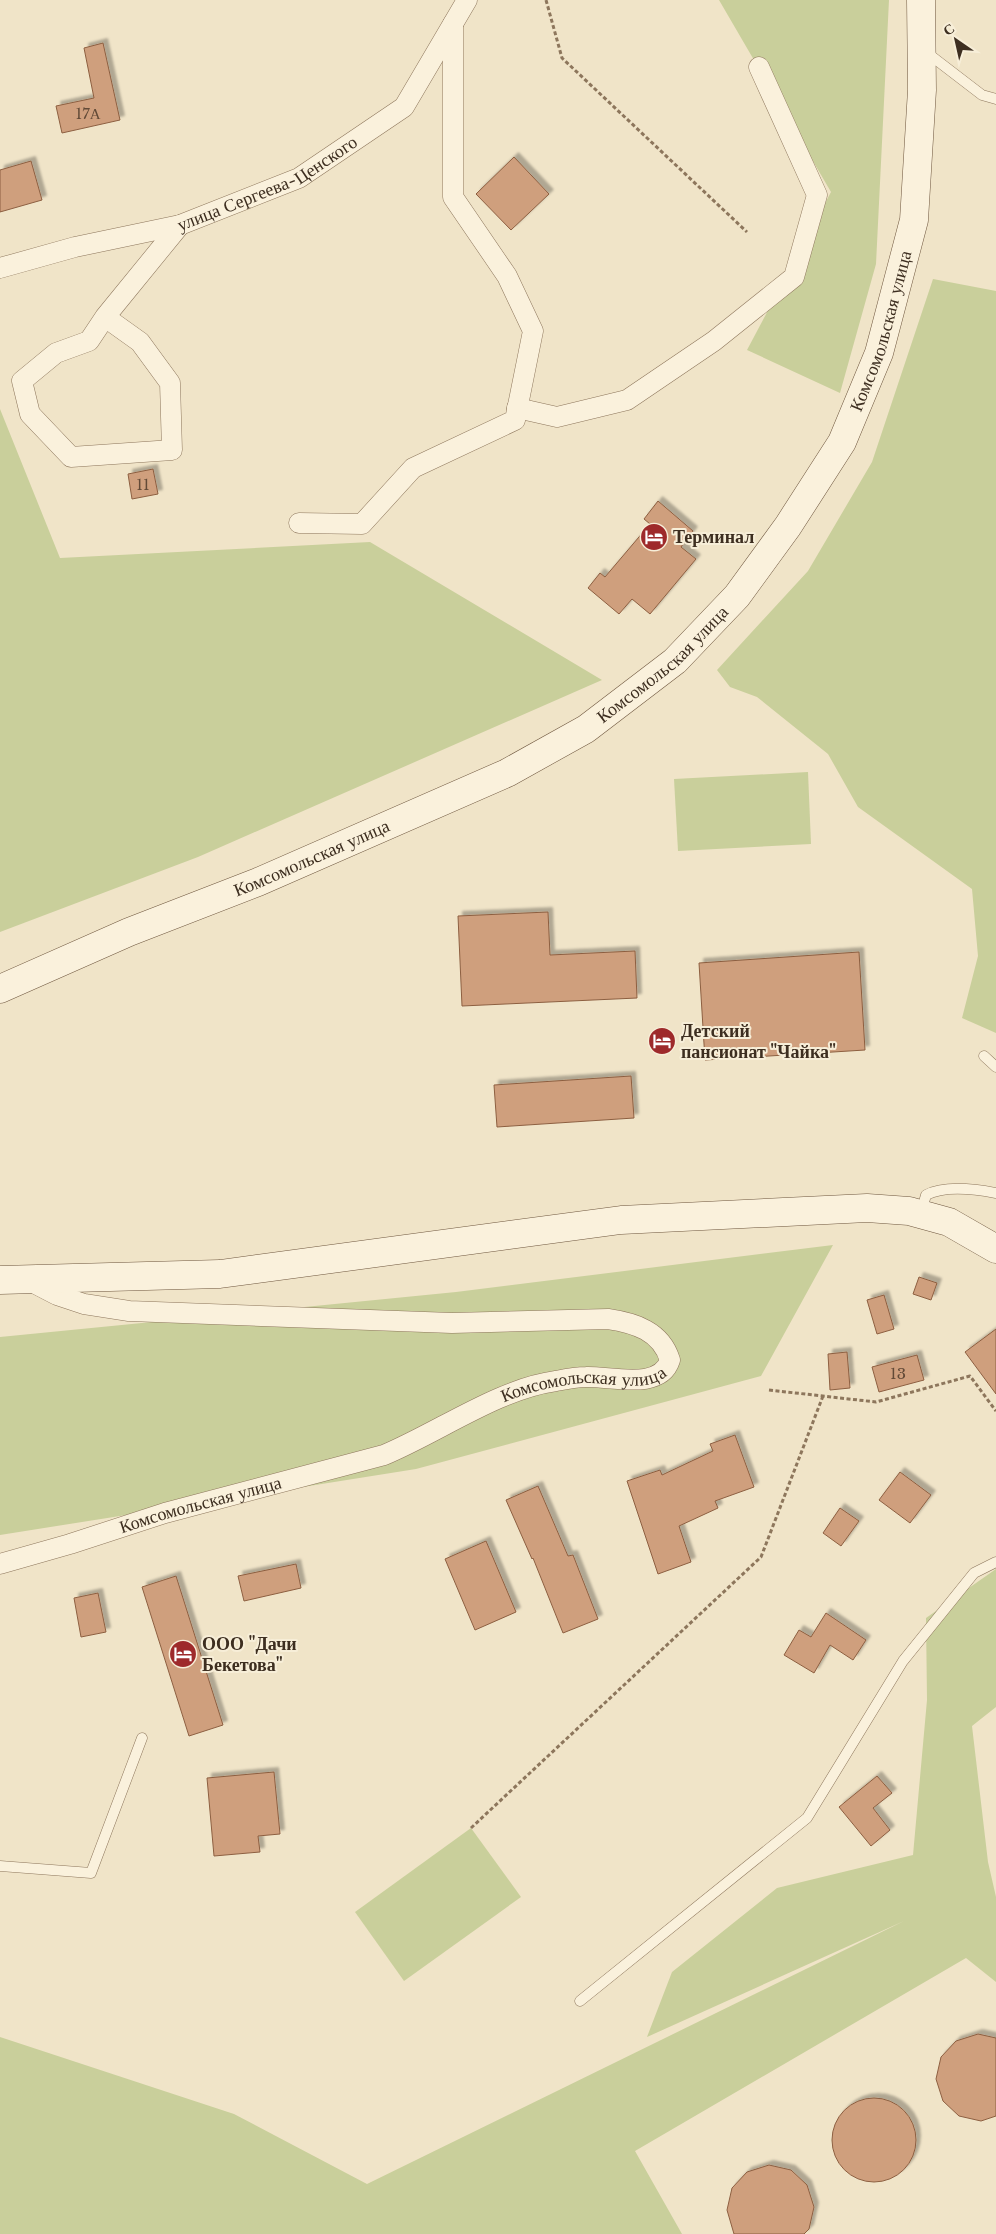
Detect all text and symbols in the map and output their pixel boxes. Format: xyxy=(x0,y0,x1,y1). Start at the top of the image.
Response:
north arrow xyxy=(931,15,981,65)
text: С xyxy=(940,19,958,40)
house number: 17А xyxy=(75,104,101,123)
street label: улица Сергеева-Ценского xyxy=(174,131,361,236)
street label: Комсомольская улица xyxy=(845,248,916,415)
house number: 11 xyxy=(136,475,150,494)
hotel icon: Терминал xyxy=(639,522,669,552)
place label: Терминал xyxy=(673,526,754,548)
street label: Комсомольская улица xyxy=(592,601,733,728)
street label: Комсомольская улица xyxy=(231,815,393,901)
place label: Детский пансионат "Чайка" xyxy=(681,1020,836,1063)
hotel icon: Детский пансионат "Чайка" xyxy=(647,1026,677,1056)
street label: Комсомольская улица xyxy=(497,1362,671,1407)
house number: 13 xyxy=(890,1364,906,1383)
street label: Комсомольская улица xyxy=(116,1472,284,1538)
place label: ООО "Дачи Бекетова" xyxy=(202,1633,297,1676)
hotel icon: ООО "Дачи Бекетова" xyxy=(168,1639,198,1669)

